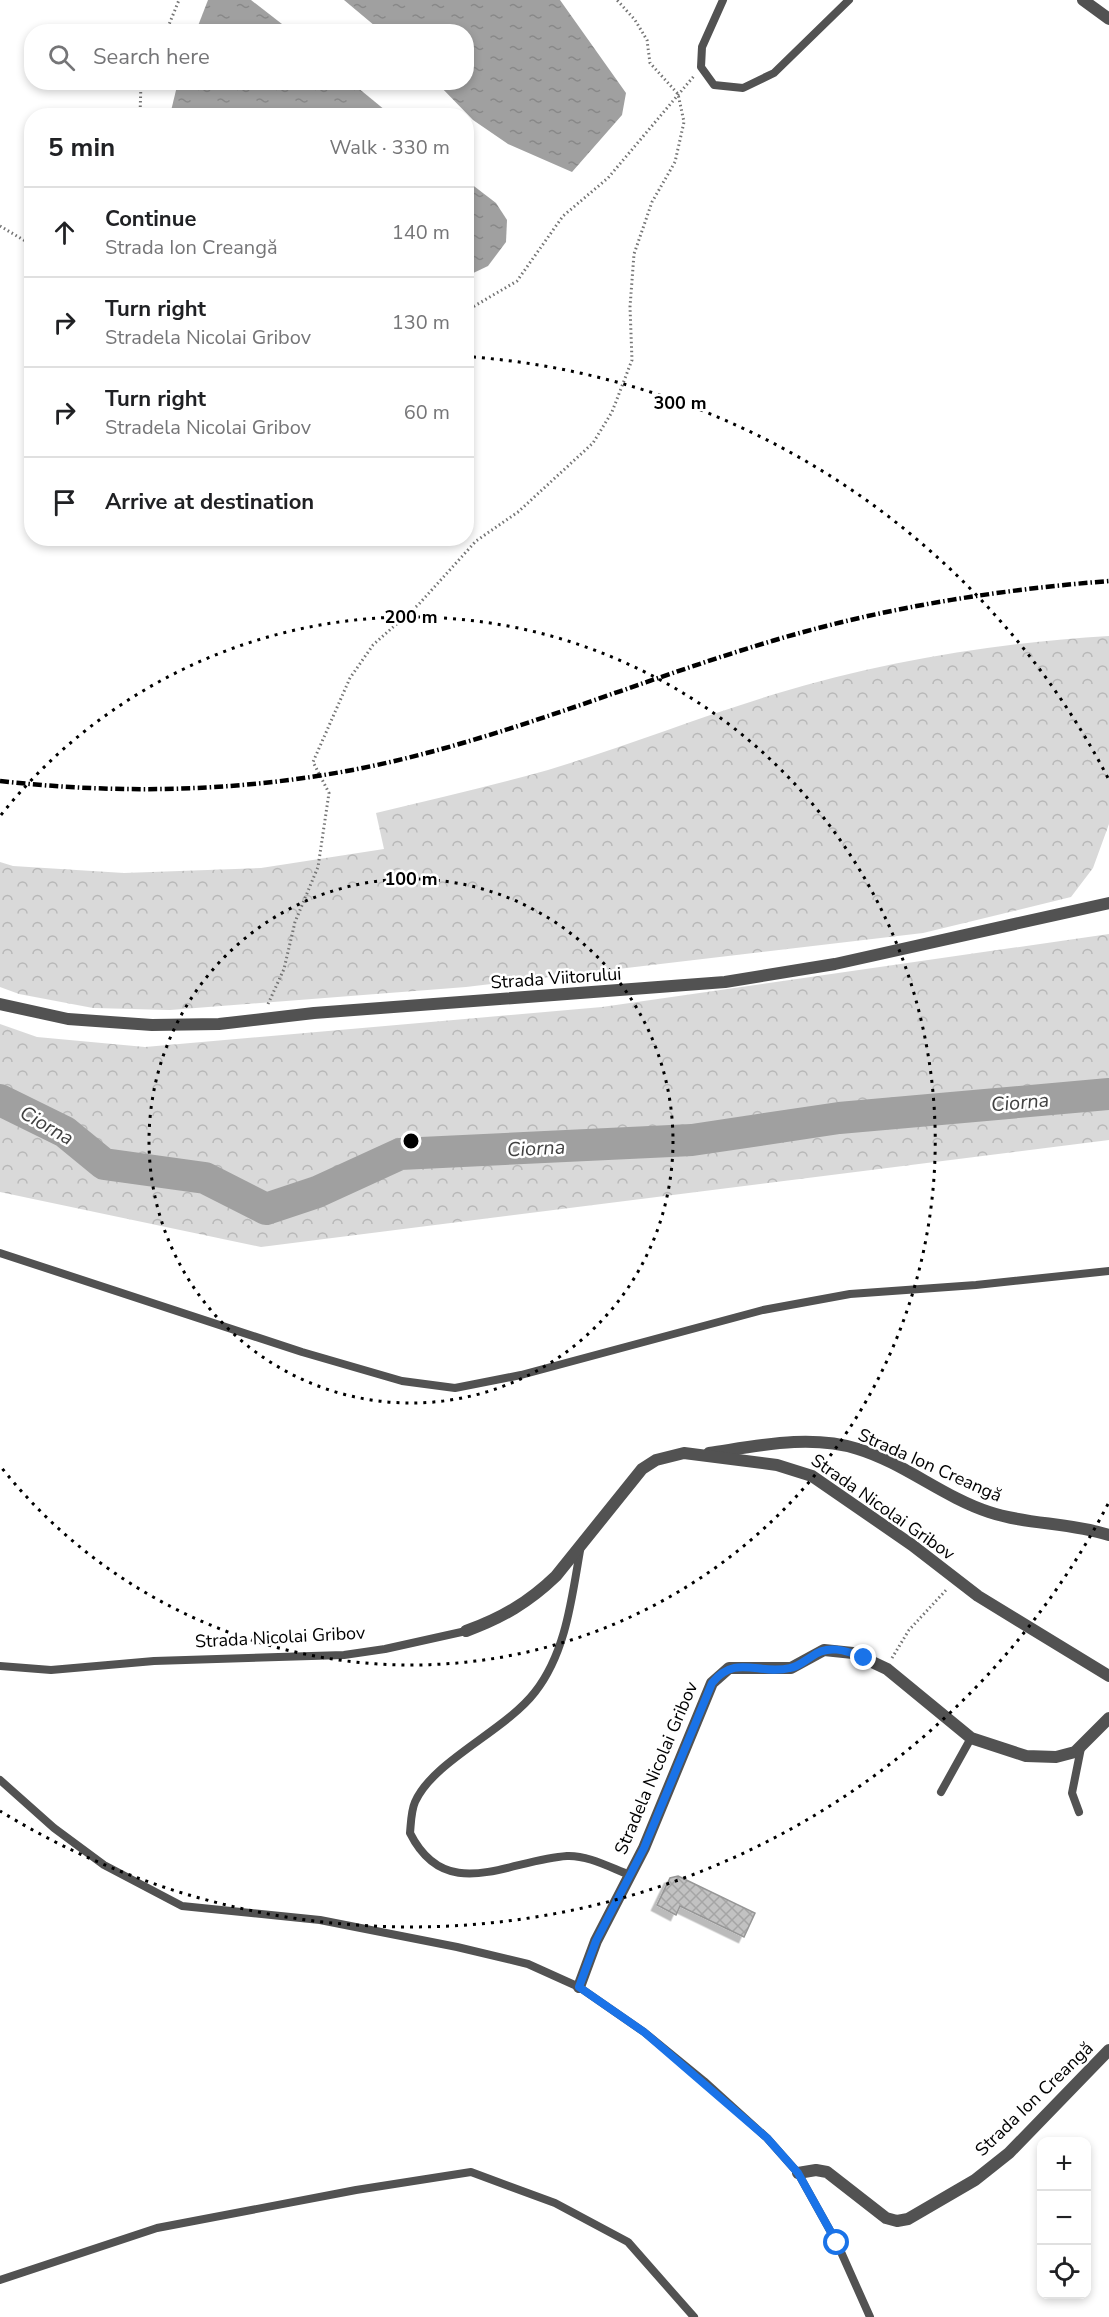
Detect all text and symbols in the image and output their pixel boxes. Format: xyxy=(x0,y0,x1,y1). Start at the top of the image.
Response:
search box xyxy=(24,24,474,90)
icon: search xyxy=(45,41,78,74)
text: Search here xyxy=(93,42,210,72)
text: 5 min xyxy=(48,130,115,165)
text: Walk · 330 m xyxy=(330,134,450,161)
text: Continue xyxy=(105,204,196,234)
icon: ahead xyxy=(48,216,81,249)
text: 140 m xyxy=(392,219,450,246)
text: Strada Ion Creangă xyxy=(105,234,277,261)
text: Turn right xyxy=(105,294,206,324)
icon: right xyxy=(48,306,81,339)
text: 130 m xyxy=(392,309,450,336)
text: Stradela Nicolai Gribov xyxy=(105,324,311,351)
text: Turn right xyxy=(105,384,206,414)
text: 300 m xyxy=(653,391,707,415)
icon: right xyxy=(48,396,81,429)
text: 60 m xyxy=(404,399,450,426)
text: Stradela Nicolai Gribov xyxy=(105,414,311,441)
icon: arrive xyxy=(48,486,81,519)
text: Arrive at destination xyxy=(105,487,314,517)
text: 200 m xyxy=(384,605,438,629)
text: 100 m xyxy=(384,867,438,891)
street label: Strada Viitorului xyxy=(490,961,622,995)
water label: Ciorna xyxy=(990,1087,1050,1118)
water label: Ciorna xyxy=(15,1099,79,1152)
centre of rings xyxy=(401,1131,421,1151)
water label: Ciorna xyxy=(506,1133,566,1164)
street label: Strada Ion Creangă xyxy=(854,1422,1006,1508)
street label: Strada Nicolai Gribov xyxy=(806,1448,960,1566)
street label: Strada Nicolai Gribov xyxy=(194,1621,367,1653)
route end xyxy=(850,1644,876,1670)
street label: Stradela Nicolai Gribov xyxy=(609,1677,704,1858)
street label: Strada Ion Creangă xyxy=(970,2036,1098,2162)
map controls xyxy=(1037,2137,1091,2299)
button: + xyxy=(1037,2137,1091,2191)
button: − xyxy=(1037,2191,1091,2245)
route start xyxy=(823,2229,849,2255)
button: locate xyxy=(1037,2245,1091,2299)

